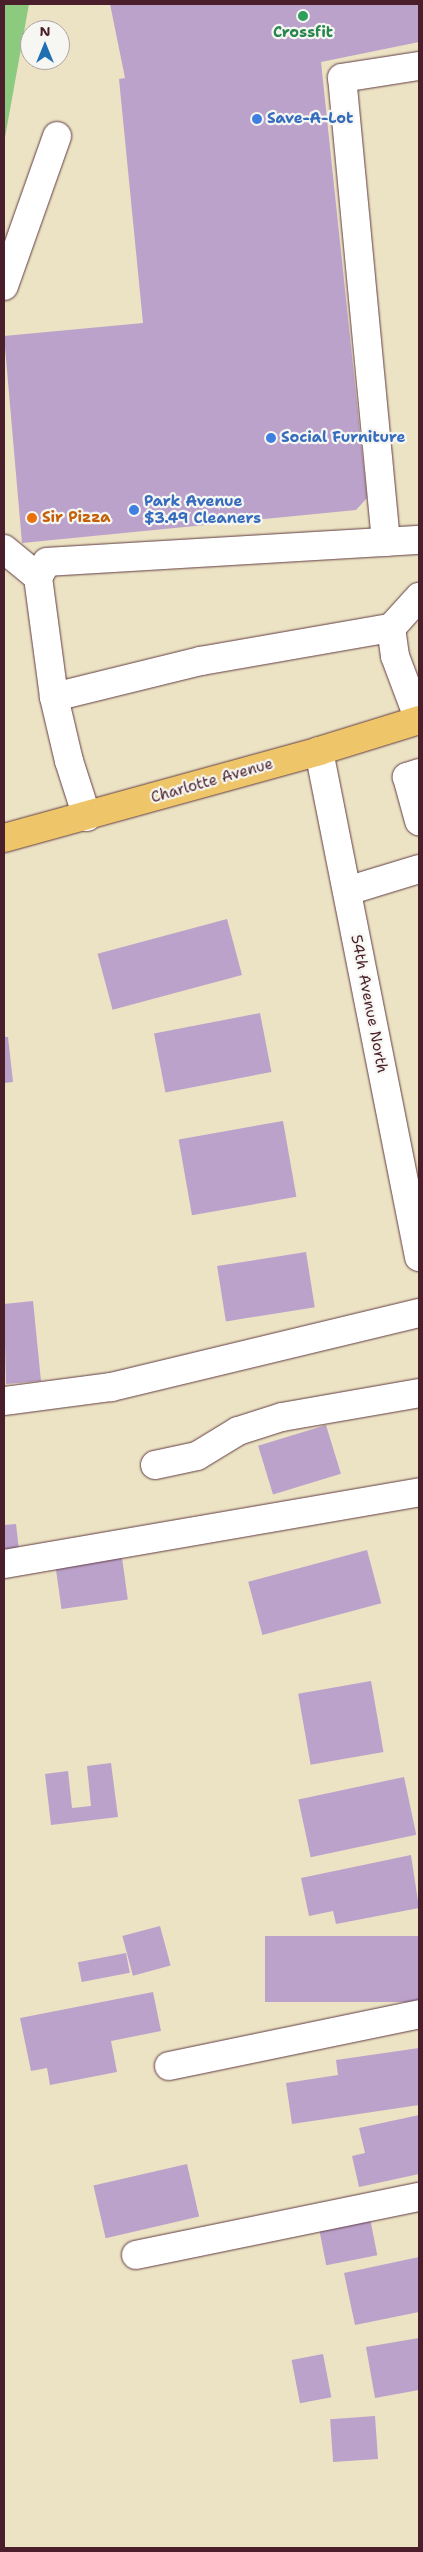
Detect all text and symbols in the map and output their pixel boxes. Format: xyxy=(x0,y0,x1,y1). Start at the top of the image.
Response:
marker: Crossfit xyxy=(297,10,309,22)
north arrow xyxy=(20,20,70,70)
text: N xyxy=(39,22,51,40)
place label: Crossfit xyxy=(273,24,333,42)
place label: Save-A-Lot xyxy=(267,110,353,128)
marker: Save-A-Lot xyxy=(251,113,263,125)
place label: Social Furniture xyxy=(281,429,406,447)
marker: Social Furniture xyxy=(265,432,277,444)
place label: Park Avenue $3.49 Cleaners xyxy=(144,492,261,527)
marker: Park Avenue $3.49 Cleaners xyxy=(128,504,140,516)
place label: Sir Pizza xyxy=(42,509,111,527)
marker: Sir Pizza xyxy=(26,512,38,524)
street label: Charlotte Avenue xyxy=(149,755,275,807)
street label: 54th Avenue North xyxy=(347,933,391,1075)

